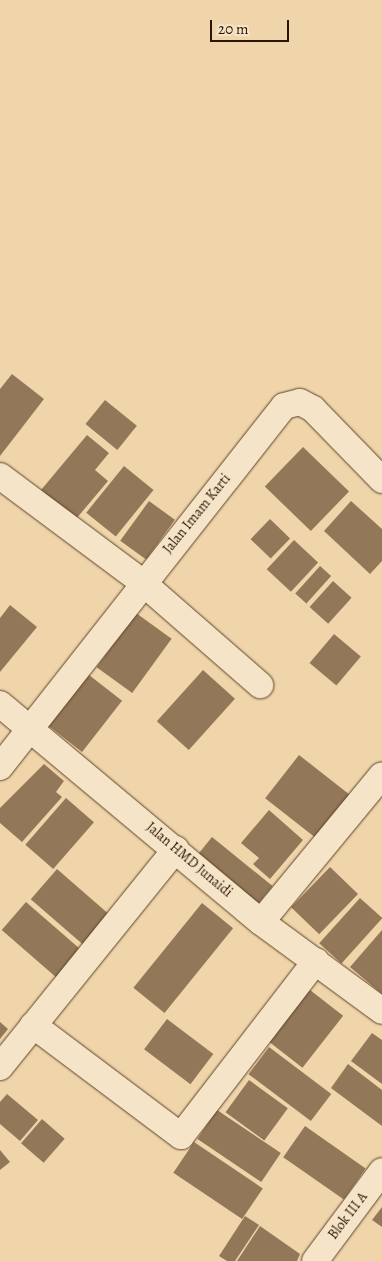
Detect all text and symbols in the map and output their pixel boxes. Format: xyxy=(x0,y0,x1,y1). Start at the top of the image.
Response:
scale bar xyxy=(212,10,291,42)
text: 20 m xyxy=(218,19,249,39)
street label: Jalan Imam Karti xyxy=(160,471,234,557)
street label: Jalan HMD Junaidi xyxy=(142,819,236,901)
street label: Blok III A xyxy=(325,1189,371,1243)

